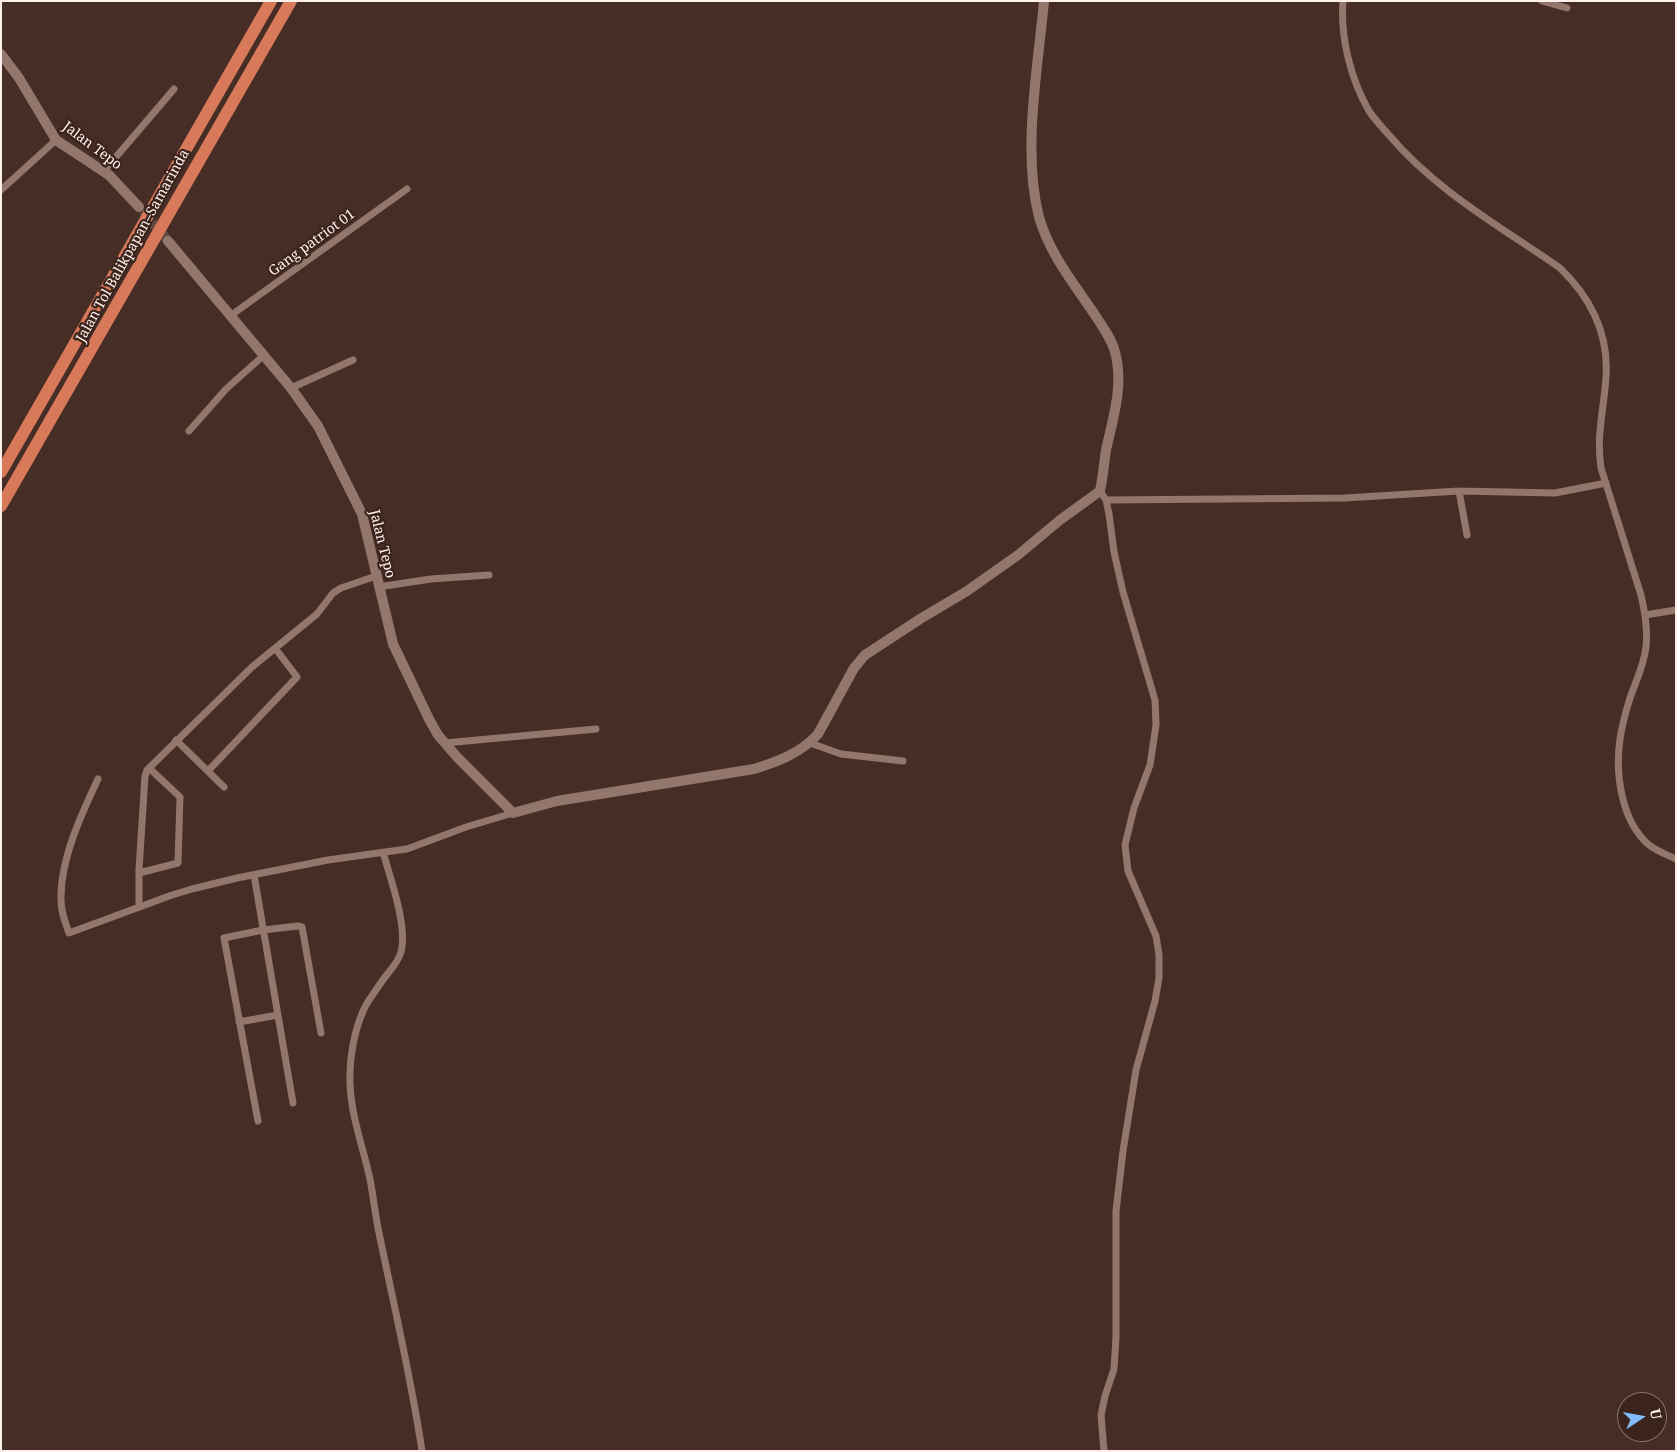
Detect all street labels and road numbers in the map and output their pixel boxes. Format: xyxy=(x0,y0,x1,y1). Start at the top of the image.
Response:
street label: Jalan Tepo xyxy=(59,118,125,174)
street label: Jalan Tol Balikpapan–Samarinda xyxy=(73,147,193,345)
street label: Gang patriot 01 xyxy=(265,206,359,280)
street label: Jalan Tepo xyxy=(365,508,399,580)

